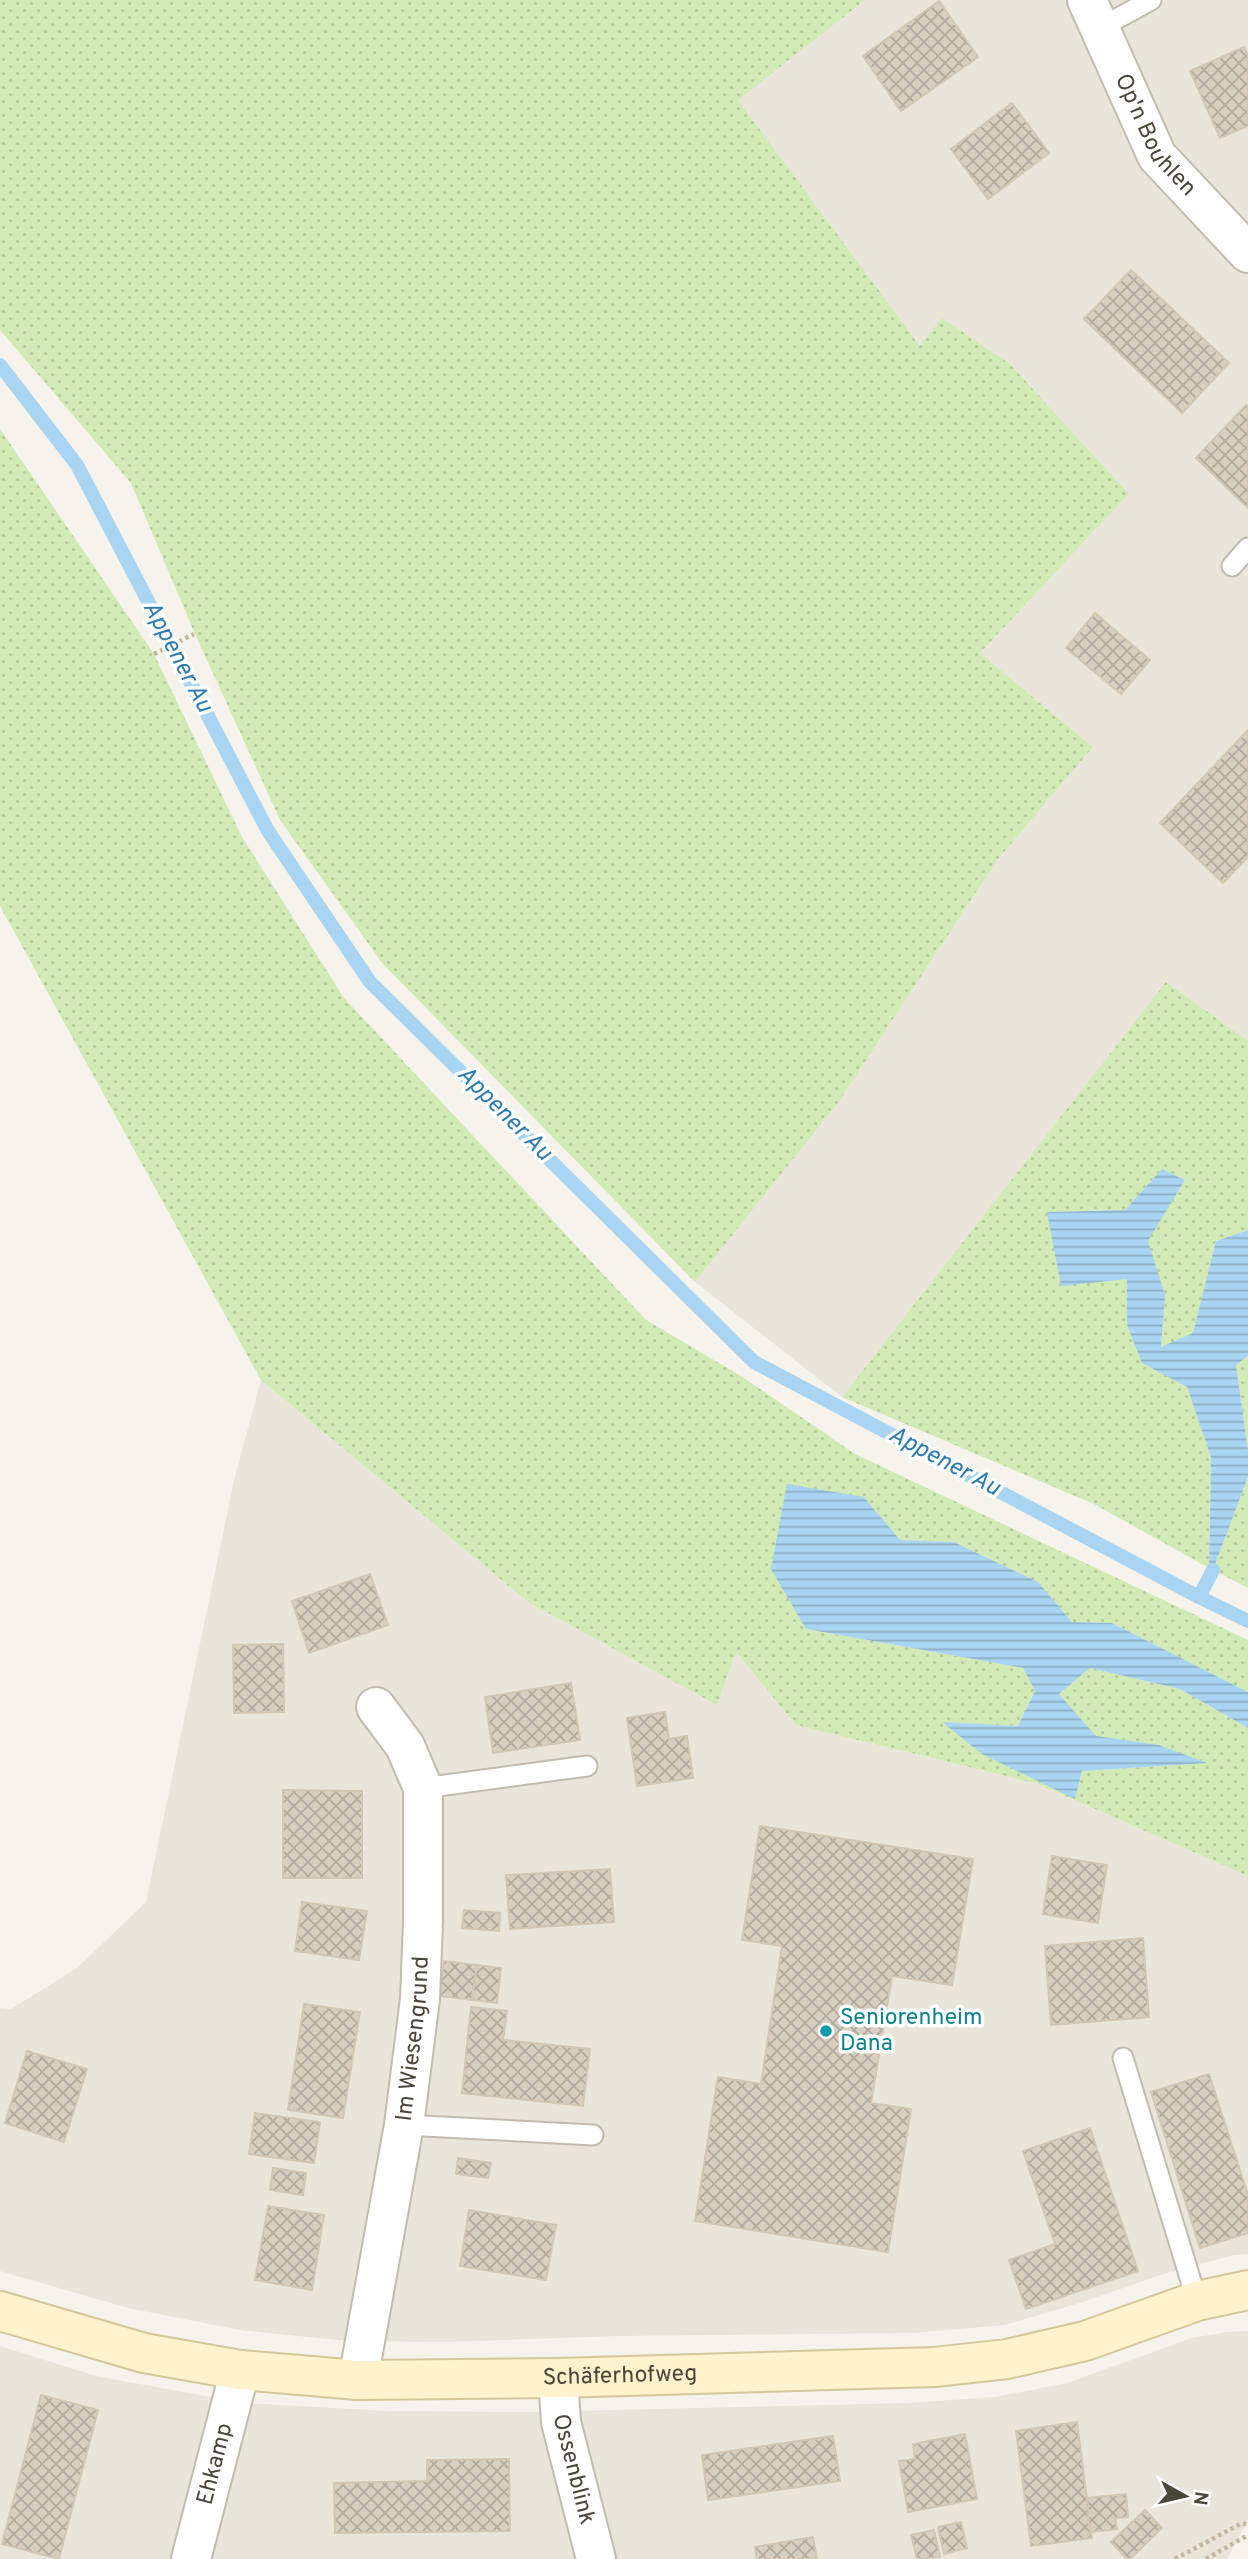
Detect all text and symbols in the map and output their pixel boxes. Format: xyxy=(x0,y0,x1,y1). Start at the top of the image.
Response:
street label: Op'n Bouhlen xyxy=(1108,69,1202,203)
water label: Appener Au xyxy=(135,596,219,719)
water label: Appener Au xyxy=(450,1060,558,1168)
water label: Appener Au xyxy=(883,1420,1006,1504)
street label: Im Wiesengrund xyxy=(390,1956,436,2123)
place label: Seniorenheim Dana xyxy=(840,2004,982,2059)
marker: Seniorenheim Dana xyxy=(818,2023,834,2039)
street label: Schäferhofweg xyxy=(543,2359,698,2393)
street label: Ossenblink xyxy=(545,2411,601,2528)
street label: Ehkamp xyxy=(191,2420,240,2508)
north arrow xyxy=(1150,2461,1220,2531)
text: N xyxy=(1187,2490,1213,2507)

